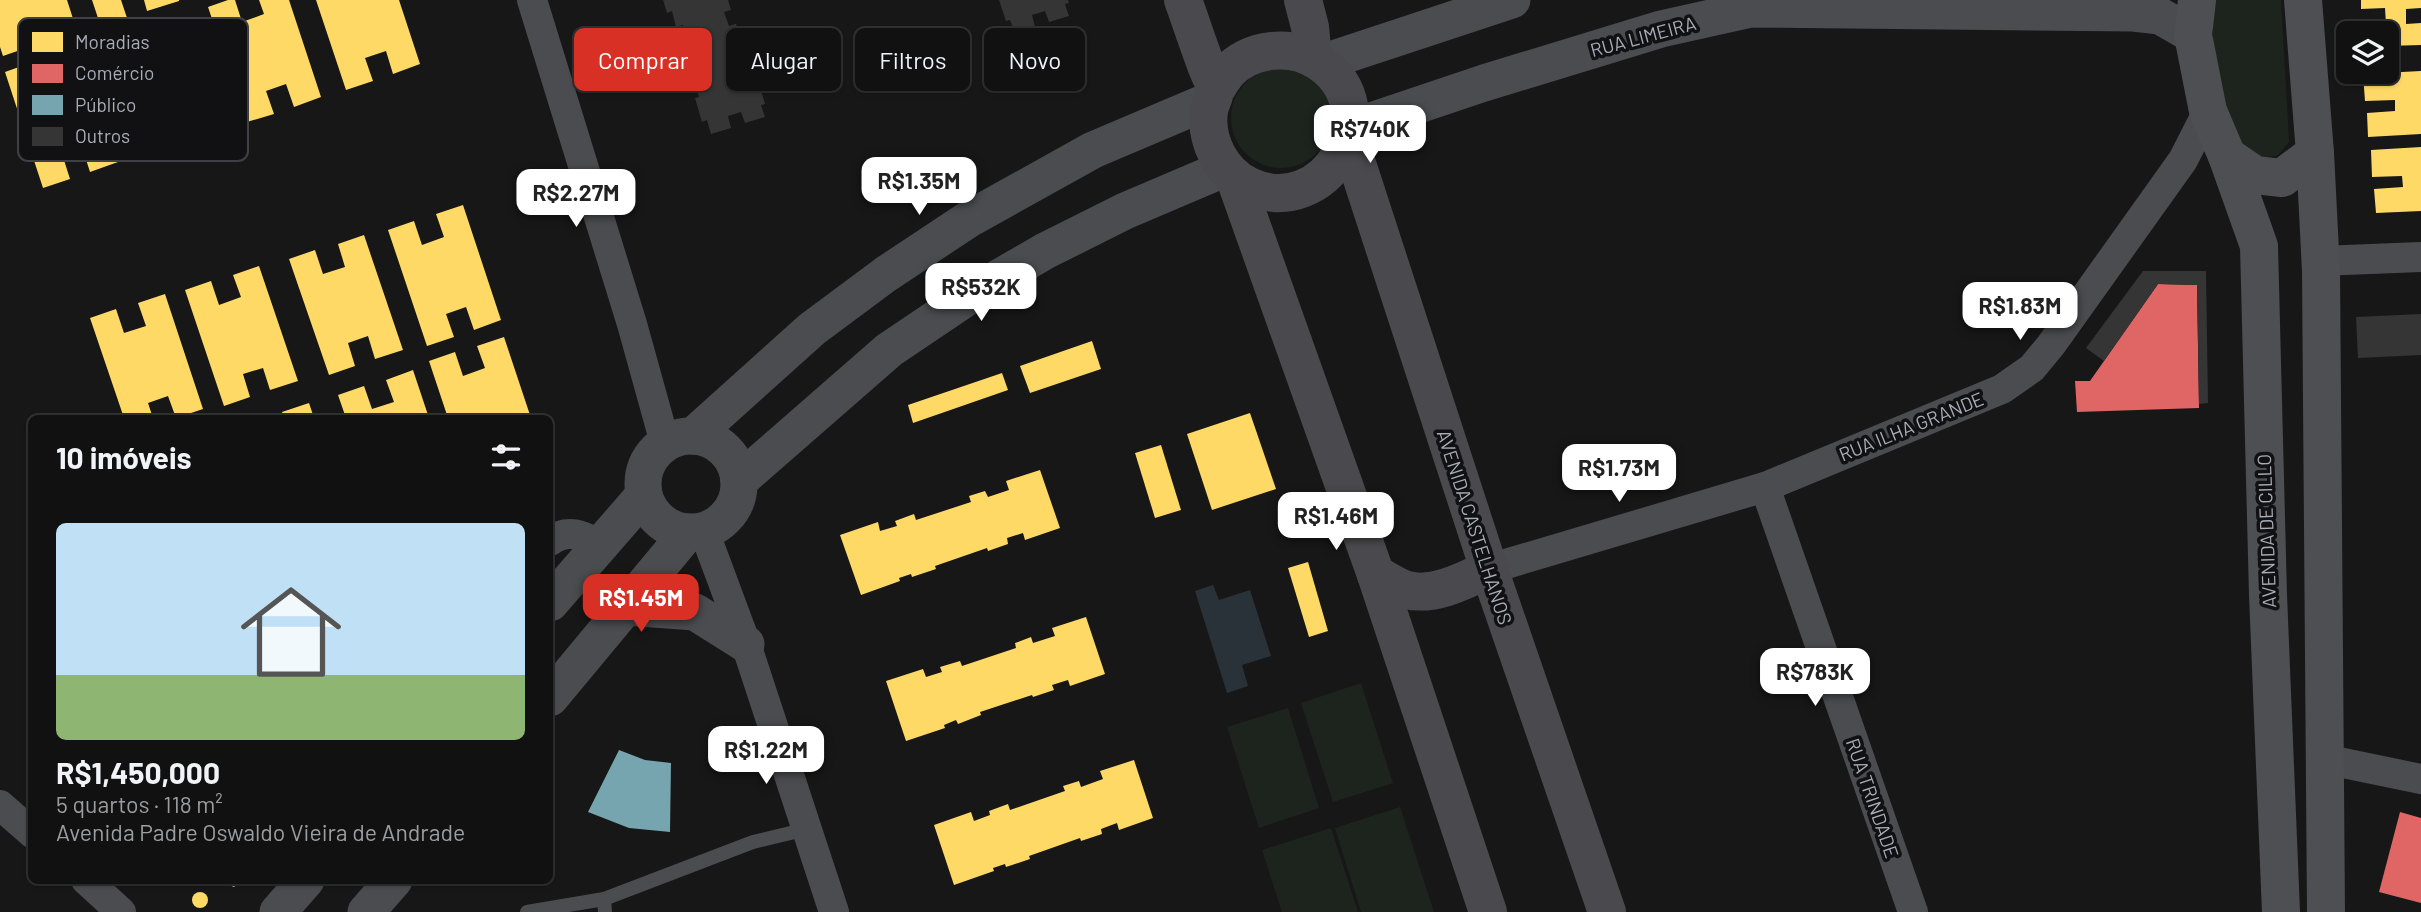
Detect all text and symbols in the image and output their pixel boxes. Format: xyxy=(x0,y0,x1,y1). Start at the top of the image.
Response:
street label: RUA LIMEIRA xyxy=(1588,11,1698,61)
legend xyxy=(18,18,248,161)
map controls xyxy=(2336,21,2399,84)
button: layers xyxy=(2336,21,2399,84)
chip: Comprar xyxy=(574,28,712,91)
chip: Alugar xyxy=(726,28,841,91)
chip: Filtros xyxy=(855,28,970,91)
chip: Novo xyxy=(984,28,1085,91)
text: Moradias xyxy=(75,30,150,53)
text: Comércio xyxy=(75,61,154,84)
text: Público xyxy=(75,93,136,116)
pin: R$740K xyxy=(1313,106,1427,165)
text: R$740K xyxy=(1330,114,1410,142)
text: Outros xyxy=(75,124,130,147)
pin: R$1.35M xyxy=(854,158,984,217)
text: R$1.35M xyxy=(878,166,960,194)
pin: R$2.27M xyxy=(511,170,641,229)
text: R$2.27M xyxy=(532,178,620,206)
pin: R$532K xyxy=(924,264,1038,323)
text: R$532K xyxy=(941,272,1021,300)
pin: R$1.83M xyxy=(1955,282,2085,342)
text: R$1.83M xyxy=(1979,291,2061,319)
street label: RUA ILHA GRANDE xyxy=(1835,386,1987,466)
street label: AVENIDA CASTELHANOS xyxy=(1433,427,1517,627)
icon: filters xyxy=(487,438,525,476)
text: 10 imóveis xyxy=(56,439,192,475)
pin: R$1.73M xyxy=(1554,444,1684,504)
text: R$1.73M xyxy=(1578,453,1660,481)
street label: AVENIDA DE CILLO xyxy=(2252,454,2280,608)
pin: R$1.46M xyxy=(1271,492,1401,552)
text: R$1.46M xyxy=(1294,501,1378,529)
icon: home xyxy=(228,569,354,695)
pin: R$1.45M xyxy=(576,574,706,634)
text: R$1.45M xyxy=(599,583,683,611)
pin: R$783K xyxy=(1758,648,1872,708)
text: R$783K xyxy=(1776,657,1854,685)
pin: R$1.22M xyxy=(701,726,831,786)
text: R$1.22M xyxy=(724,735,808,763)
street label: RUA TRINDADE xyxy=(1842,735,1904,861)
text: R$1,450,000 xyxy=(56,754,220,790)
text: 5 quartos · 118 m² xyxy=(56,790,223,818)
text: Avenida Padre Oswaldo Vieira de Andrade xyxy=(56,818,465,846)

